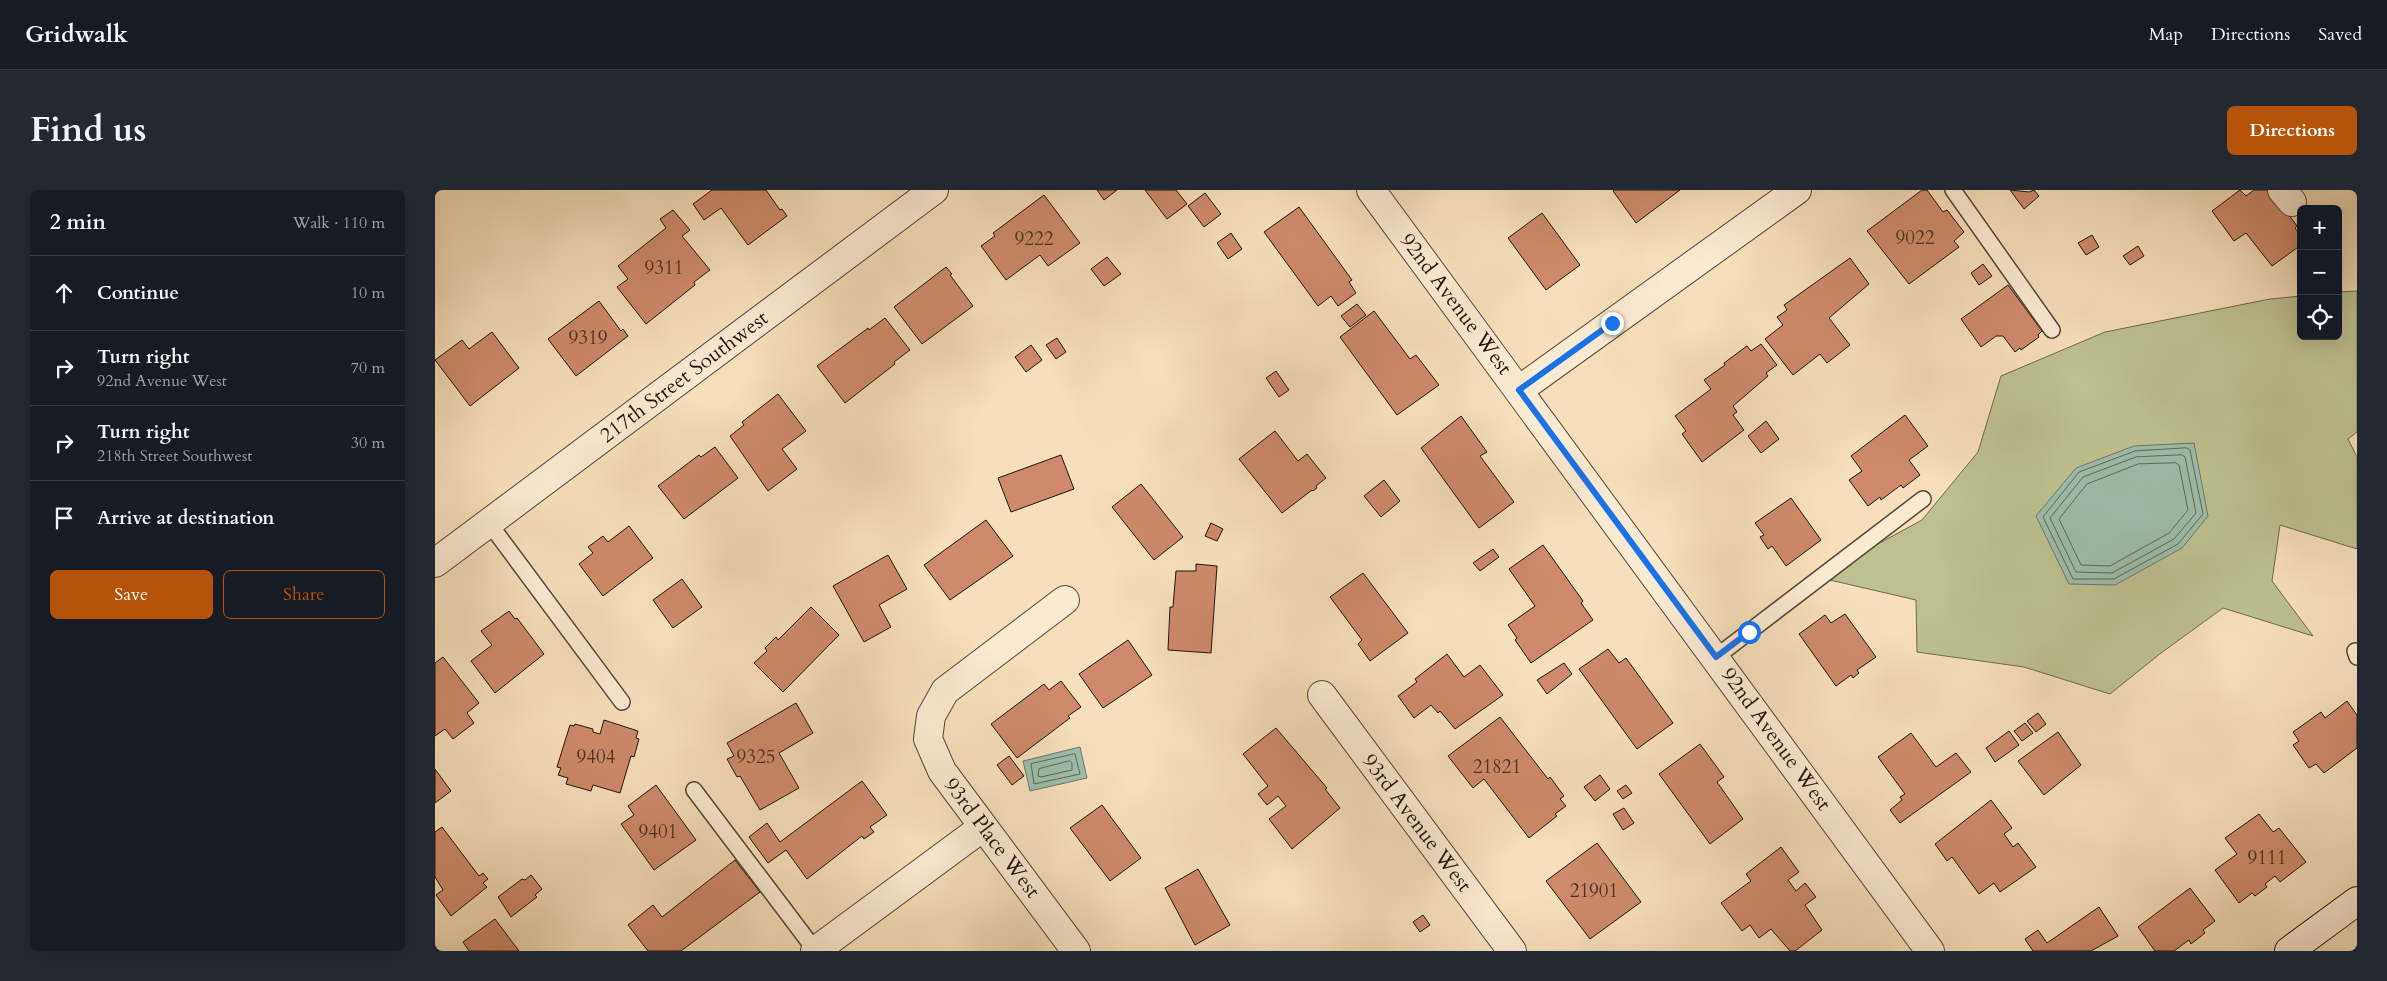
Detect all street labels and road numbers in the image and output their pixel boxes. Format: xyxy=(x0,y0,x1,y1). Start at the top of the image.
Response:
street label: 92nd Avenue West xyxy=(1393,227,1519,381)
street label: 217th Street Southwest xyxy=(594,304,774,450)
street label: 92nd Avenue West xyxy=(1714,662,1838,817)
street label: 93rd Avenue West xyxy=(1355,748,1479,898)
street label: 93rd Place West xyxy=(937,772,1047,905)

